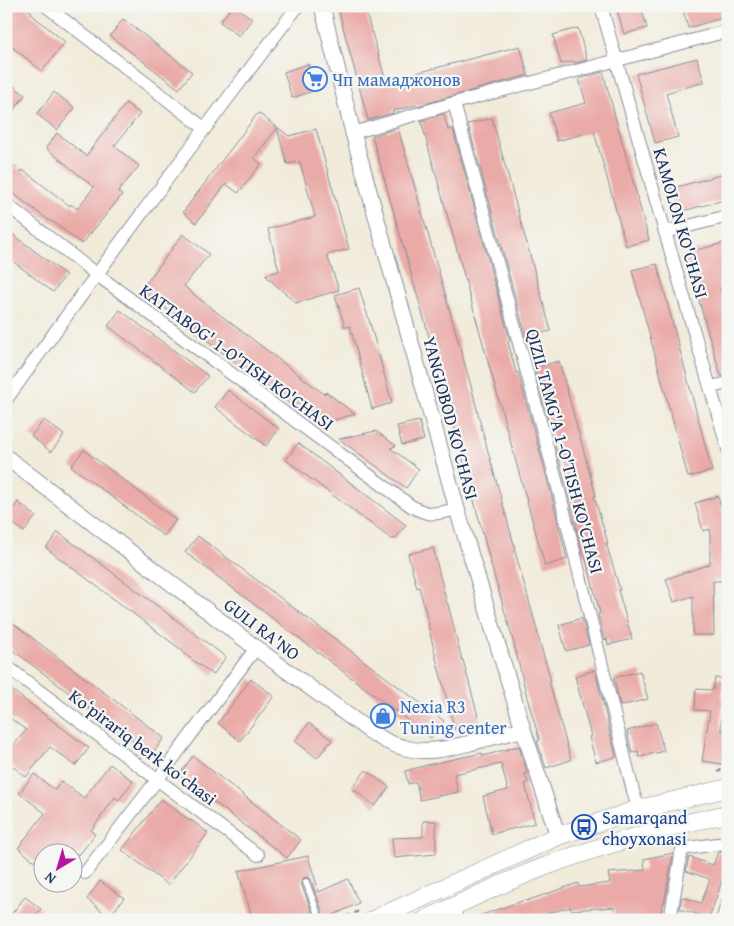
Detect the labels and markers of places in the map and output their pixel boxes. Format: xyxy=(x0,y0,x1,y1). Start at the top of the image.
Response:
supermarket icon: Чп мамаджонов xyxy=(302,66,328,92)
place label: Чп мамаджонов xyxy=(332,66,461,93)
place label: Nexia R3 Tuning center xyxy=(400,693,507,741)
shop icon: Nexia R3 Tuning center xyxy=(370,703,396,729)
place label: Samarqand choyxonasi xyxy=(602,804,688,852)
bus stop icon: Samarqand choyxonasi xyxy=(571,814,597,840)

